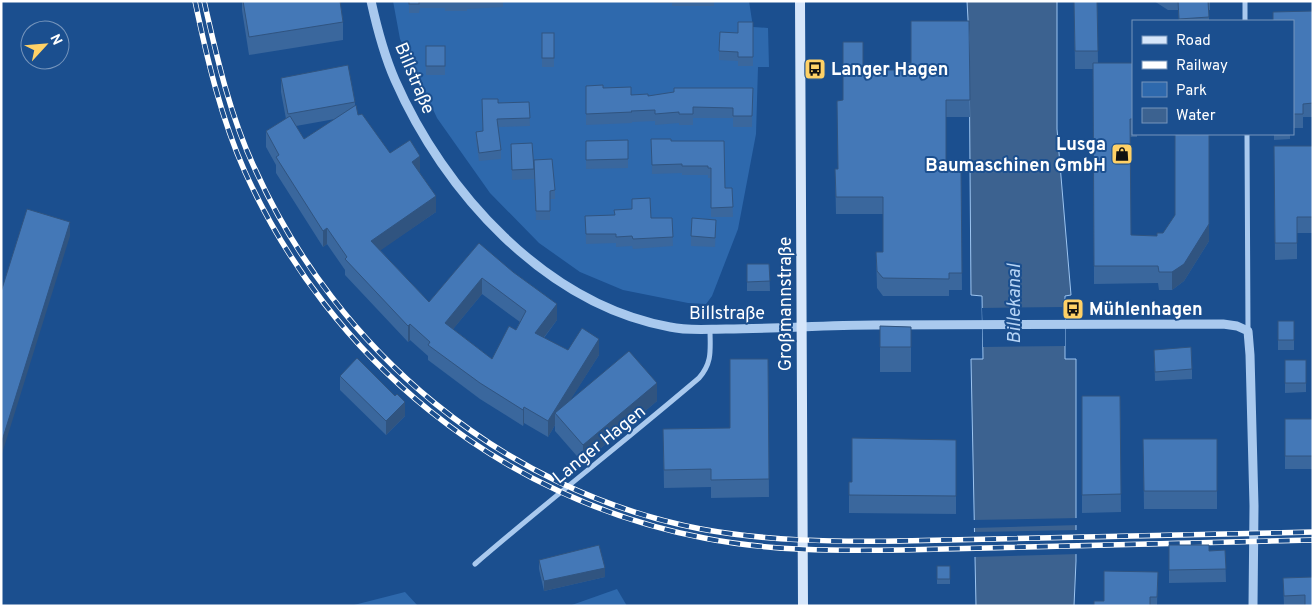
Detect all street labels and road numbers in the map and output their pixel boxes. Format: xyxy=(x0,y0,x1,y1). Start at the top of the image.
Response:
street label: Billstraße xyxy=(388,39,439,118)
street label: Großmannstraße xyxy=(775,237,798,371)
street label: Billstraße xyxy=(689,303,765,326)
street label: Langer Hagen xyxy=(549,401,651,490)

